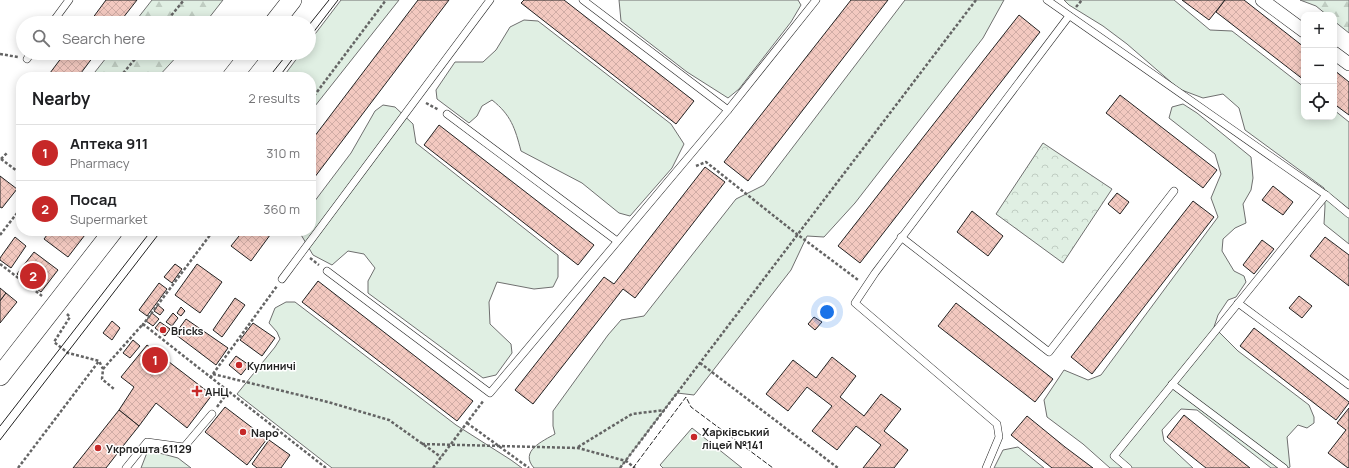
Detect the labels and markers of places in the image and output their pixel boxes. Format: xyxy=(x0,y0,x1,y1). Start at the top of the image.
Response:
pin: 2 xyxy=(20,261,46,291)
place label: Bricks xyxy=(171,323,204,338)
marker: Bricks xyxy=(158,325,168,335)
pin: 1 xyxy=(142,345,168,375)
place label: Кулиничі xyxy=(247,358,296,373)
marker: Кулиничі xyxy=(234,360,244,370)
place label: АНЦ xyxy=(205,384,229,399)
marker: АНЦ xyxy=(192,386,202,396)
place label: Харківський ліцей №141 xyxy=(702,424,769,452)
place label: Napo xyxy=(251,425,279,440)
marker: Napo xyxy=(238,427,248,437)
marker: Харківський ліцей №141 xyxy=(689,432,699,442)
place label: Укрпошта 61129 xyxy=(106,441,192,456)
marker: Укрпошта 61129 xyxy=(93,443,103,453)

